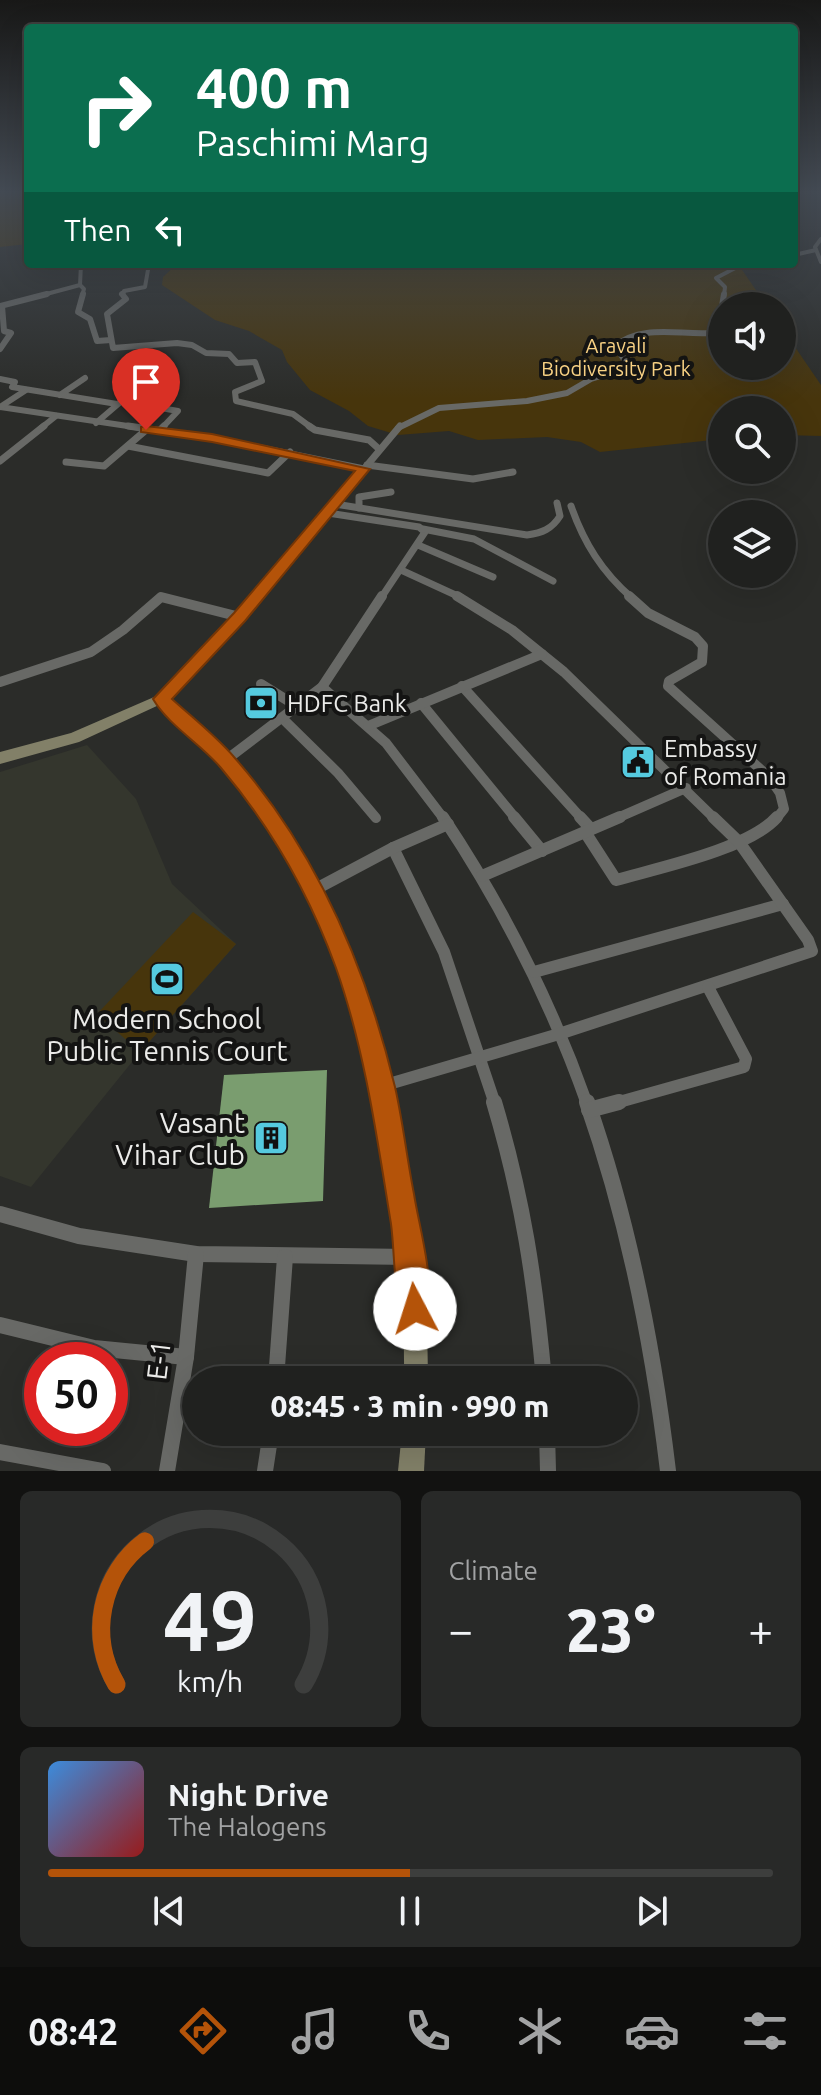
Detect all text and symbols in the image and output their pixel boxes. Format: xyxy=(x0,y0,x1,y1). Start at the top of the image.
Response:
icon: right xyxy=(64,56,168,160)
text: 400 m xyxy=(196,56,352,119)
text: Paschimi Marg xyxy=(196,122,430,163)
icon: left xyxy=(148,208,192,252)
text: Then xyxy=(64,213,132,247)
map controls xyxy=(708,292,796,588)
button: sound xyxy=(708,292,796,380)
park label: Aravali Biodiversity Park xyxy=(541,334,691,380)
pin xyxy=(112,348,180,430)
icon: arrive xyxy=(124,360,168,404)
button: search xyxy=(708,396,796,484)
button: layers xyxy=(708,500,796,588)
bank icon: HDFC Bank xyxy=(242,684,280,722)
place label: HDFC Bank xyxy=(287,690,407,717)
place label: Embassy of Romania xyxy=(664,735,787,790)
public building icon: Embassy of Romania xyxy=(619,743,657,781)
sports icon: Modern School Public Tennis Court xyxy=(148,960,186,998)
place label: Modern School Public Tennis Court xyxy=(47,1003,287,1066)
place label: Vasant Vihar Club xyxy=(115,1107,245,1170)
building icon: Vasant Vihar Club xyxy=(252,1119,290,1157)
position arrow xyxy=(373,1267,457,1351)
street label: E-1 xyxy=(140,1338,176,1382)
speed limit sign: 50 xyxy=(24,1342,128,1446)
text: 08:45 · 3 min · 990 m xyxy=(271,1389,549,1423)
text: Climate xyxy=(449,1556,538,1585)
text: 49 xyxy=(163,1573,257,1667)
text: 23° xyxy=(566,1596,655,1663)
text: − xyxy=(449,1605,473,1654)
text: + xyxy=(748,1605,773,1654)
text: km/h xyxy=(177,1665,243,1697)
text: Night Drive xyxy=(168,1778,329,1812)
text: The Halogens xyxy=(168,1812,327,1841)
icon: previous xyxy=(147,1889,191,1933)
icon: pause xyxy=(388,1889,432,1933)
icon: next xyxy=(630,1889,674,1933)
icon: directions xyxy=(175,2003,231,2059)
icon: music xyxy=(287,2003,343,2059)
icon: phone xyxy=(400,2003,456,2059)
icon: climate xyxy=(512,2003,568,2059)
icon: car xyxy=(624,2003,680,2059)
icon: filters xyxy=(737,2003,793,2059)
text: 08:42 xyxy=(28,2011,118,2052)

